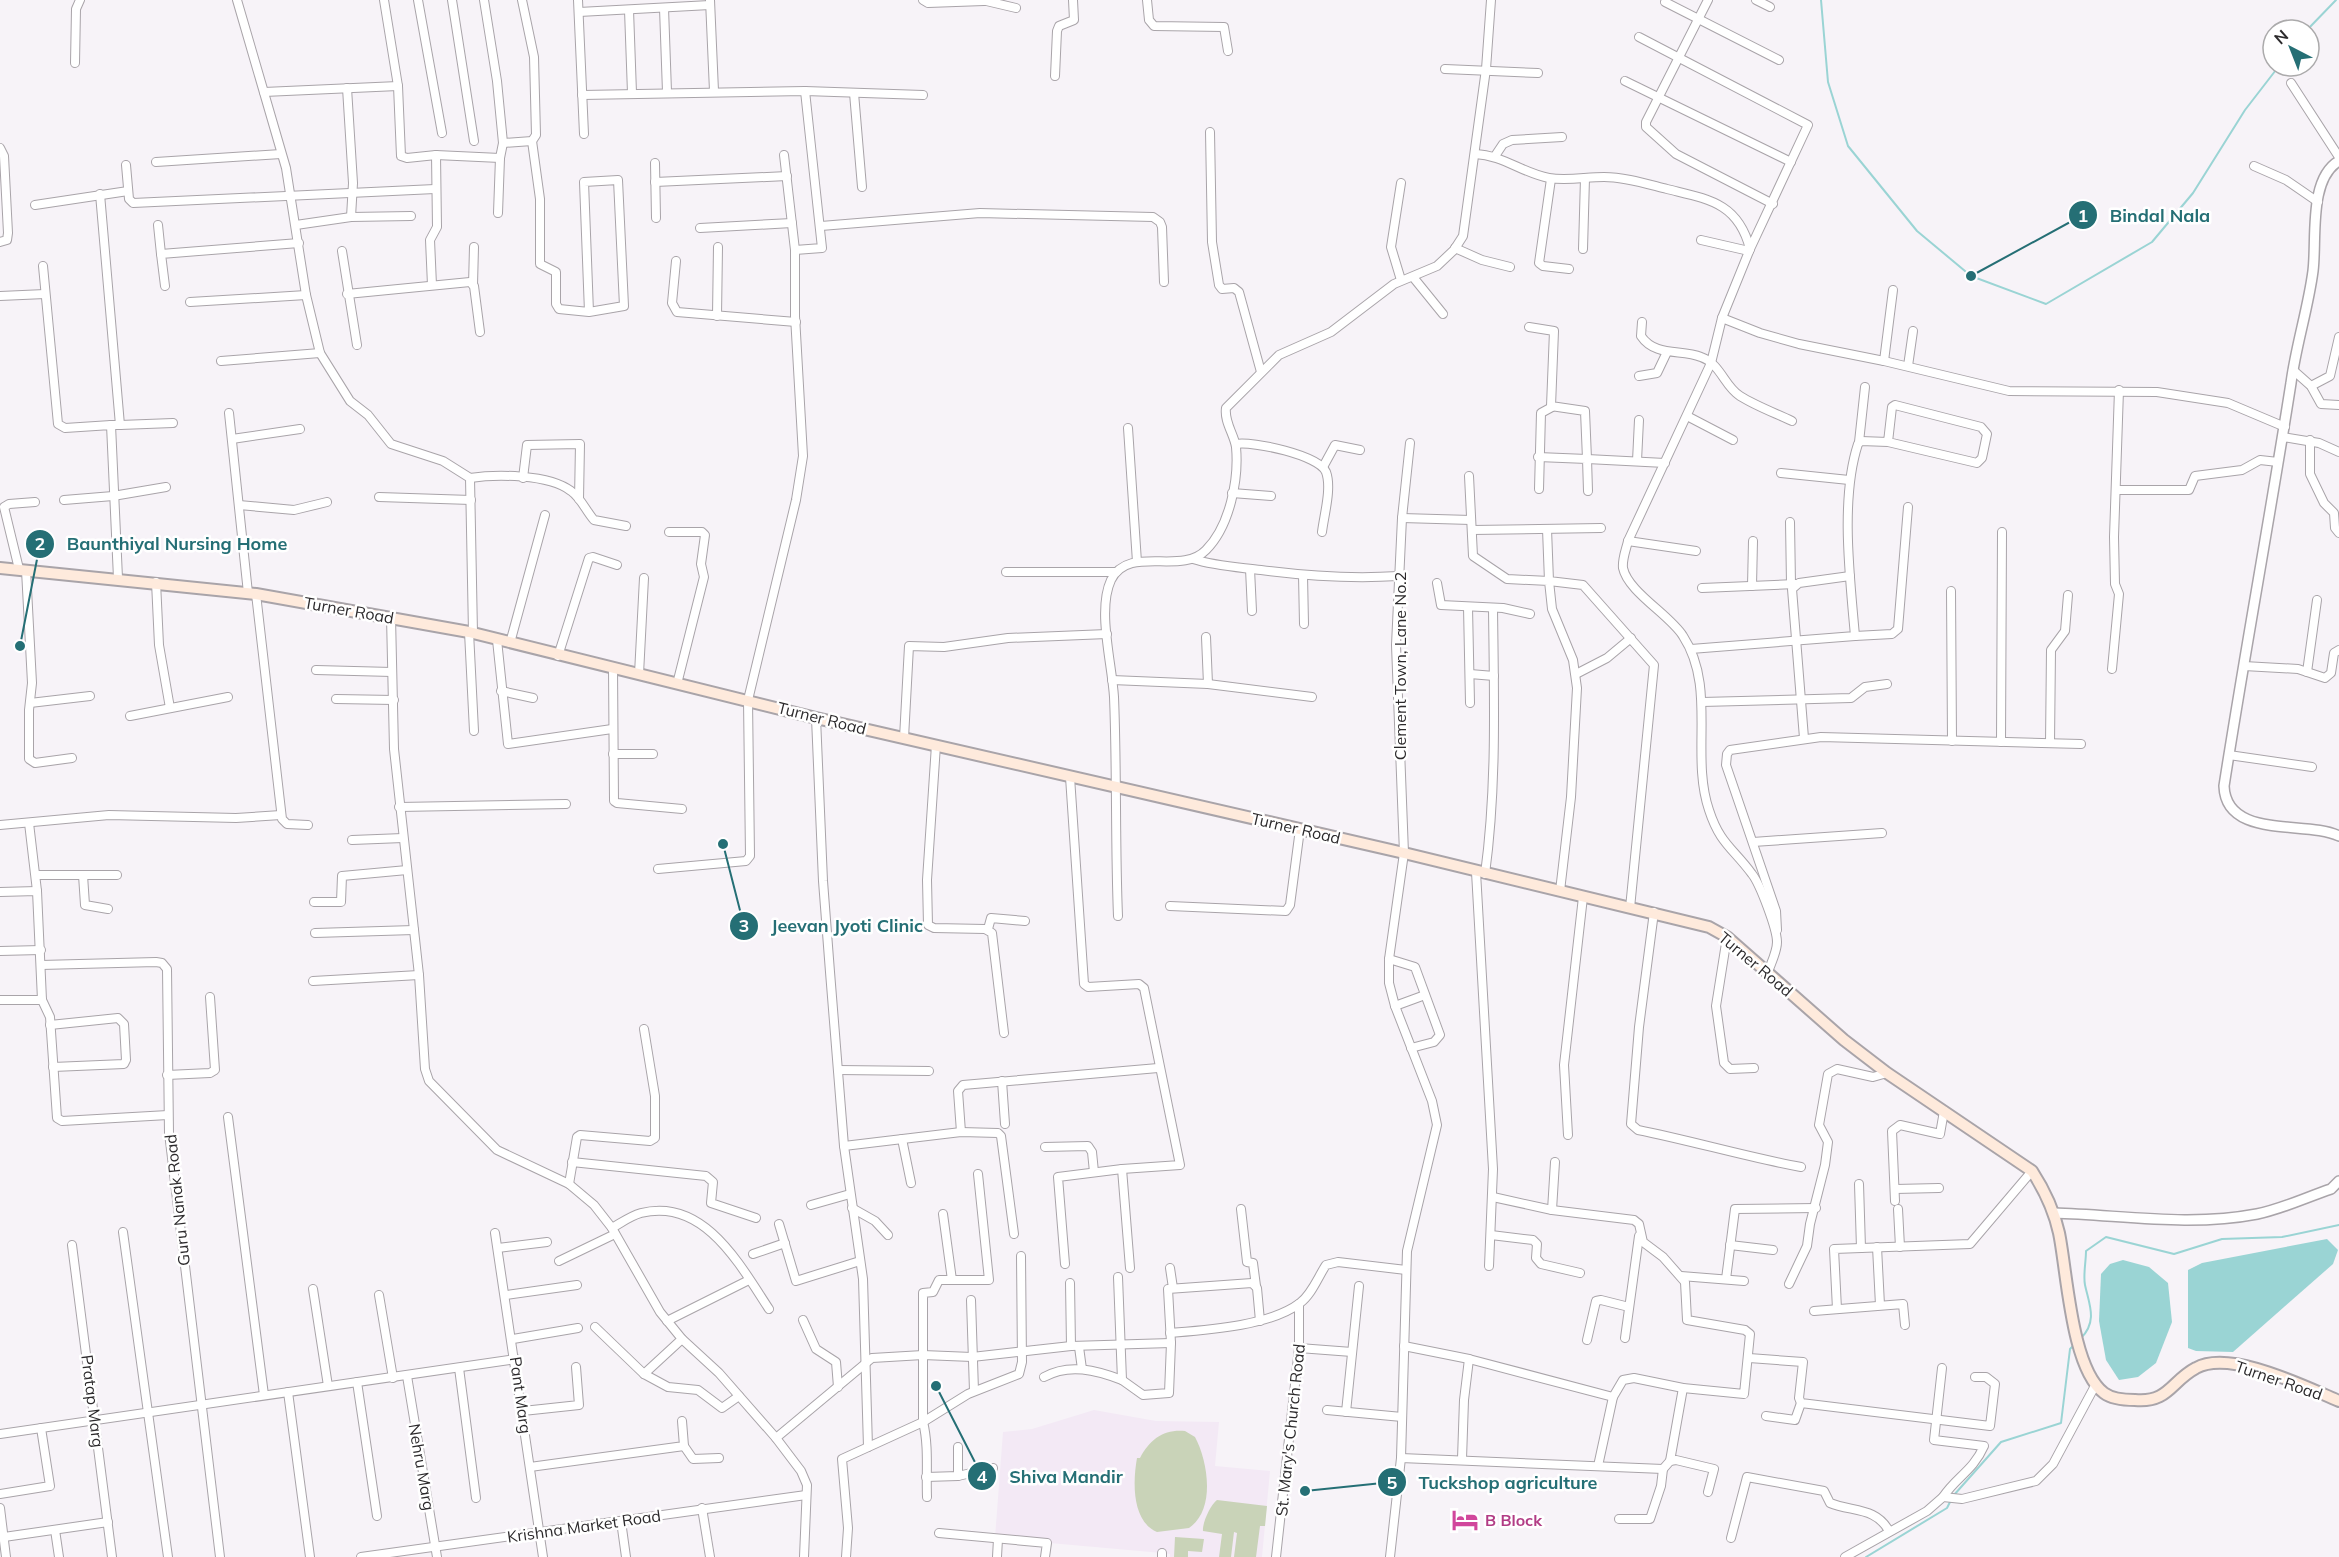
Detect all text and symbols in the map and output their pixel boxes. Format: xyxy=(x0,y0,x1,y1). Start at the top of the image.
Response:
north arrow xyxy=(2261,18,2321,78)
text: N xyxy=(2270,25,2292,48)
callout: Bindal Nala xyxy=(2068,197,2222,233)
text: 1 xyxy=(2078,204,2088,227)
text: Bindal Nala xyxy=(2110,204,2210,227)
callout: Baunthiyal Nursing Home xyxy=(25,526,299,562)
text: 2 xyxy=(35,532,45,555)
text: Baunthiyal Nursing Home xyxy=(67,532,287,555)
street label: Clement Town, Lane No.2 xyxy=(1390,572,1410,760)
street label: Turner Road xyxy=(303,592,395,628)
street label: Turner Road xyxy=(776,697,868,739)
street label: Turner Road xyxy=(1249,808,1343,848)
callout: Jeevan Jyoti Clinic xyxy=(729,908,935,944)
text: 3 xyxy=(739,914,749,937)
text: Jeevan Jyoti Clinic xyxy=(771,914,923,937)
street label: Turner Road xyxy=(1715,927,1797,1001)
street label: Guru Nanak Road xyxy=(160,1133,194,1267)
street label: St. Mary's Church Road xyxy=(1271,1343,1309,1517)
street label: Pratap Marg xyxy=(77,1354,109,1448)
street label: Pant Marg xyxy=(506,1355,536,1435)
street label: Turner Road xyxy=(2233,1356,2325,1404)
street label: Nehru Marg xyxy=(405,1422,439,1512)
callout: Shiva Mandir xyxy=(967,1458,1135,1494)
callout: Tuckshop agriculture xyxy=(1377,1464,1610,1500)
text: 4 xyxy=(977,1465,988,1488)
text: Shiva Mandir xyxy=(1009,1465,1124,1488)
text: 5 xyxy=(1387,1471,1398,1494)
text: Tuckshop agriculture xyxy=(1419,1471,1598,1494)
street label: Krishna Market Road xyxy=(506,1505,662,1547)
hotel icon: B Block xyxy=(1450,1505,1480,1535)
place label: B Block xyxy=(1485,1510,1543,1530)

